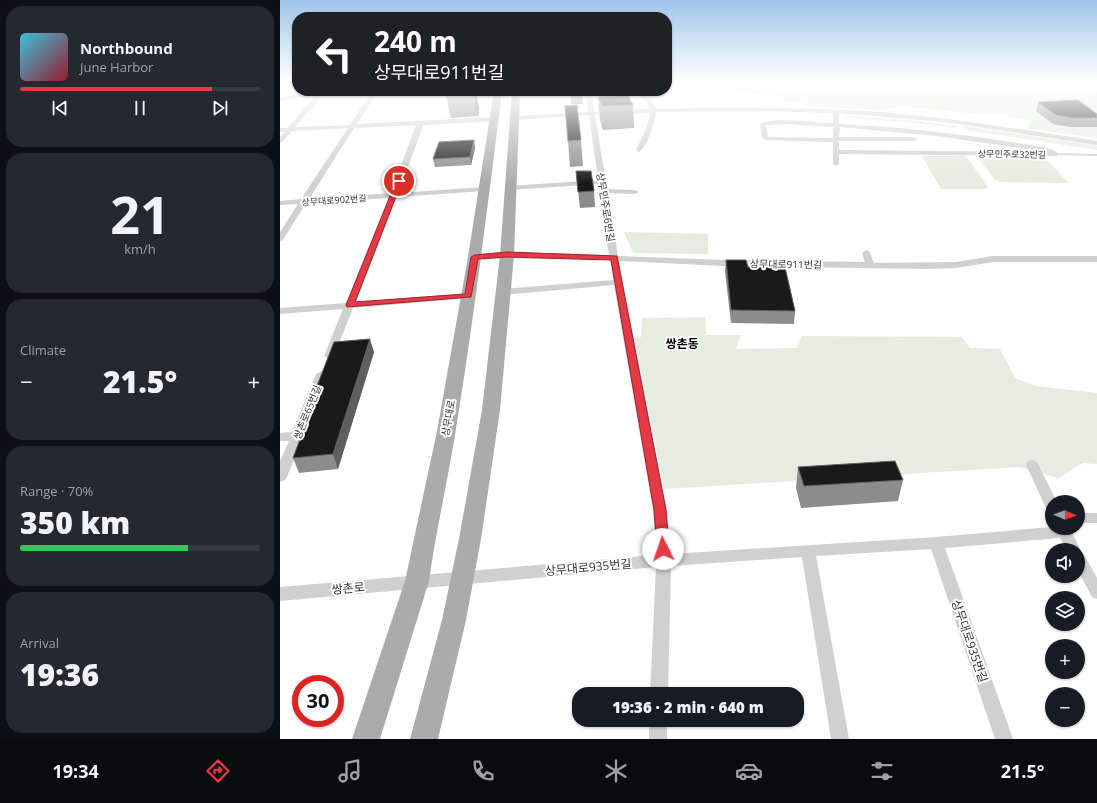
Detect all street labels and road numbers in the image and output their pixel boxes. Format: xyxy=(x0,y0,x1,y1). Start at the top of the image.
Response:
street label: 상무민주로32번길 xyxy=(978,147,1046,161)
street label: 상무민주로6번길 xyxy=(594,171,618,243)
street label: 상무대로902번길 xyxy=(301,191,367,209)
street label: 상무대로911번길 xyxy=(750,256,822,272)
street label: 쌍촌로65번길 xyxy=(290,383,324,441)
street label: 상무대로 xyxy=(438,399,458,437)
street label: 상무대로935번길 xyxy=(544,555,632,579)
street label: 쌍촌로 xyxy=(331,578,365,598)
street label: 상무대로935번길 xyxy=(948,597,992,685)

